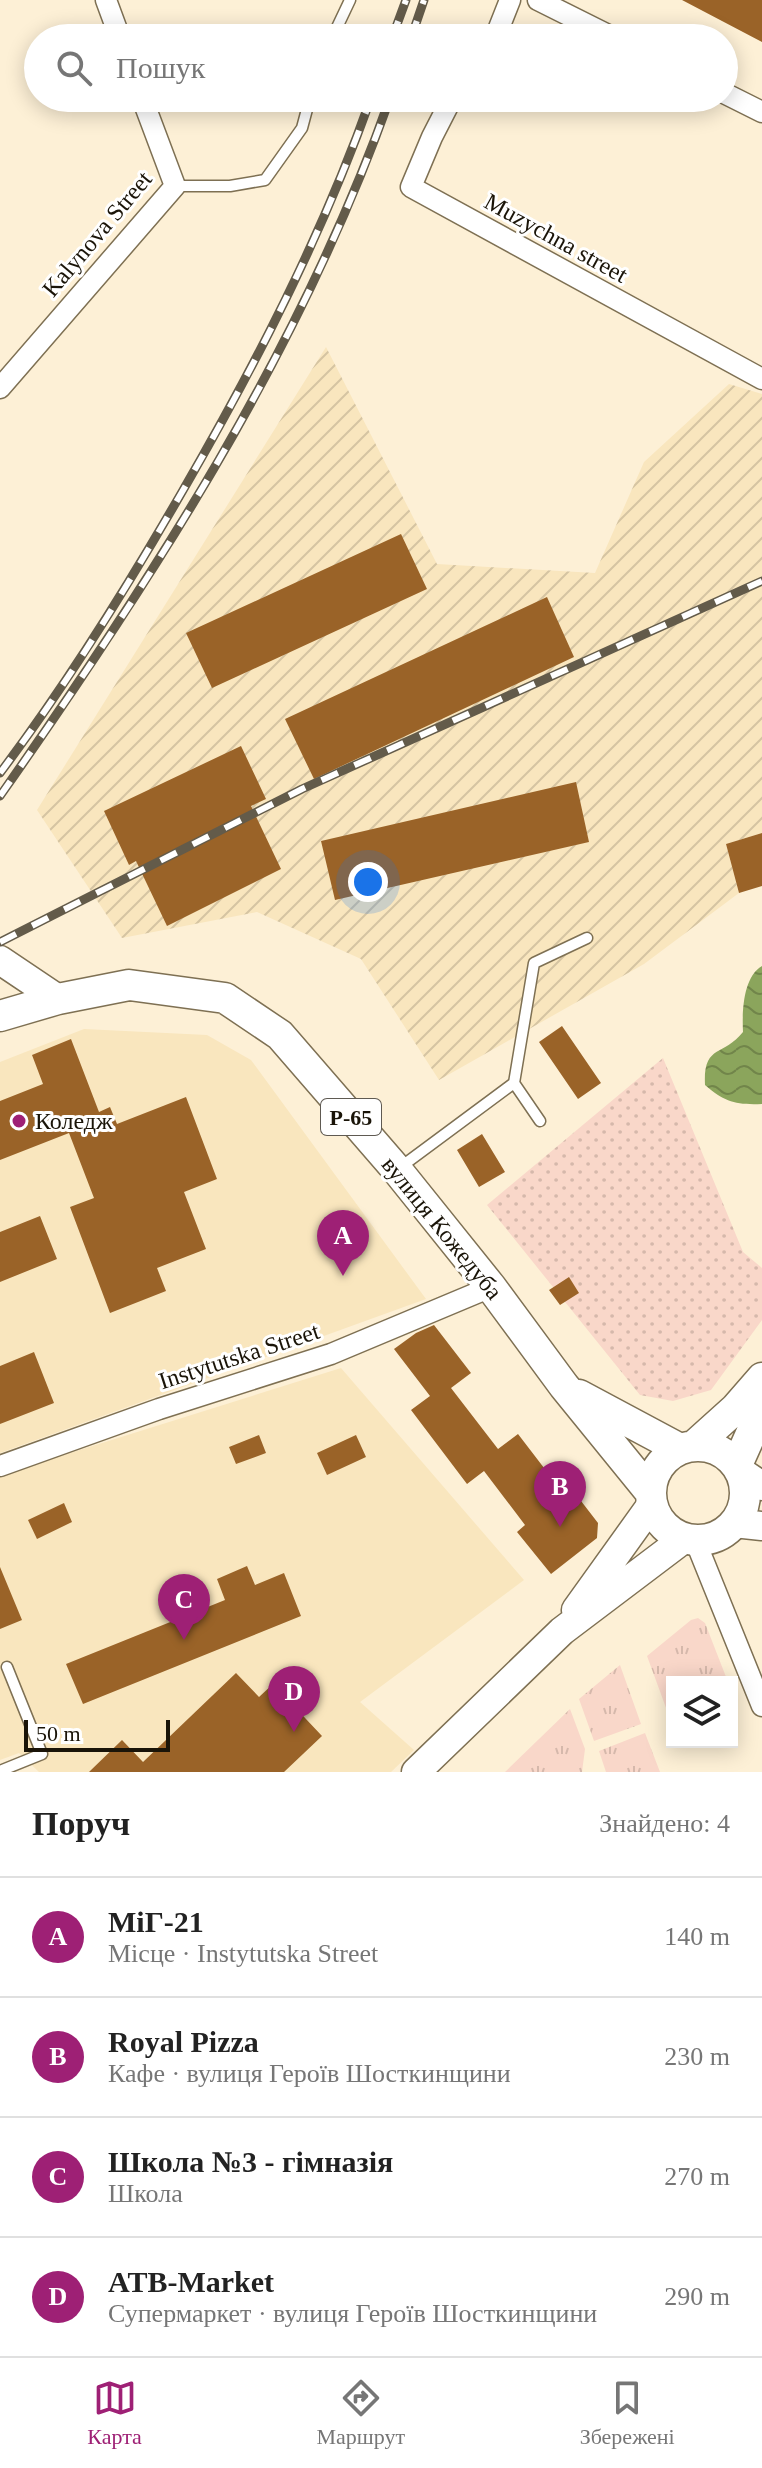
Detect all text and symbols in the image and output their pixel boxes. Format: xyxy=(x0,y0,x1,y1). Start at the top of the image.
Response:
search box xyxy=(24,24,738,112)
icon: search xyxy=(52,46,96,90)
text: Пошук xyxy=(116,51,205,84)
street label: Kalynova Street xyxy=(37,166,157,302)
street label: Muzychna street xyxy=(480,188,632,288)
your location xyxy=(348,862,388,902)
road number: Р-65 xyxy=(321,1099,381,1135)
place label: Коледж xyxy=(35,1108,113,1134)
marker: Коледж xyxy=(10,1112,28,1130)
street label: вулиця Кожедуба xyxy=(377,1152,508,1305)
pin: A xyxy=(317,1210,369,1276)
street label: Instytutska Street xyxy=(155,1318,323,1394)
pin: B xyxy=(534,1461,586,1527)
pin: C xyxy=(158,1574,210,1640)
pin: D xyxy=(268,1666,320,1732)
map controls xyxy=(666,1676,738,1748)
button: layers xyxy=(666,1676,738,1748)
scale bar xyxy=(24,1716,170,1752)
text: 50 m xyxy=(36,1721,81,1746)
text: Поруч xyxy=(32,1805,130,1842)
text: Знайдено: 4 xyxy=(599,1809,730,1838)
text: МіГ-21 xyxy=(108,1905,204,1938)
text: A xyxy=(49,1922,67,1951)
text: 140 m xyxy=(664,1922,730,1951)
text: Місце · Instytutska Street xyxy=(108,1939,378,1968)
text: Royal Pizza xyxy=(108,2025,259,2058)
text: B xyxy=(49,2042,67,2071)
text: 230 m xyxy=(664,2042,730,2071)
text: Кафе · вулиця Героїв Шосткинщини xyxy=(108,2059,511,2088)
text: Школа №3 - гімназія xyxy=(108,2145,393,2178)
text: C xyxy=(49,2162,67,2191)
text: 270 m xyxy=(664,2162,730,2191)
text: Школа xyxy=(108,2179,183,2208)
text: ATB-Market xyxy=(108,2265,274,2298)
text: D xyxy=(49,2282,67,2311)
text: 290 m xyxy=(664,2282,730,2311)
text: Супермаркет · вулиця Героїв Шосткинщини xyxy=(108,2299,597,2328)
tab: Карта xyxy=(87,2376,142,2450)
tab: Маршрут xyxy=(316,2376,405,2450)
tab: Збережені xyxy=(580,2376,675,2450)

